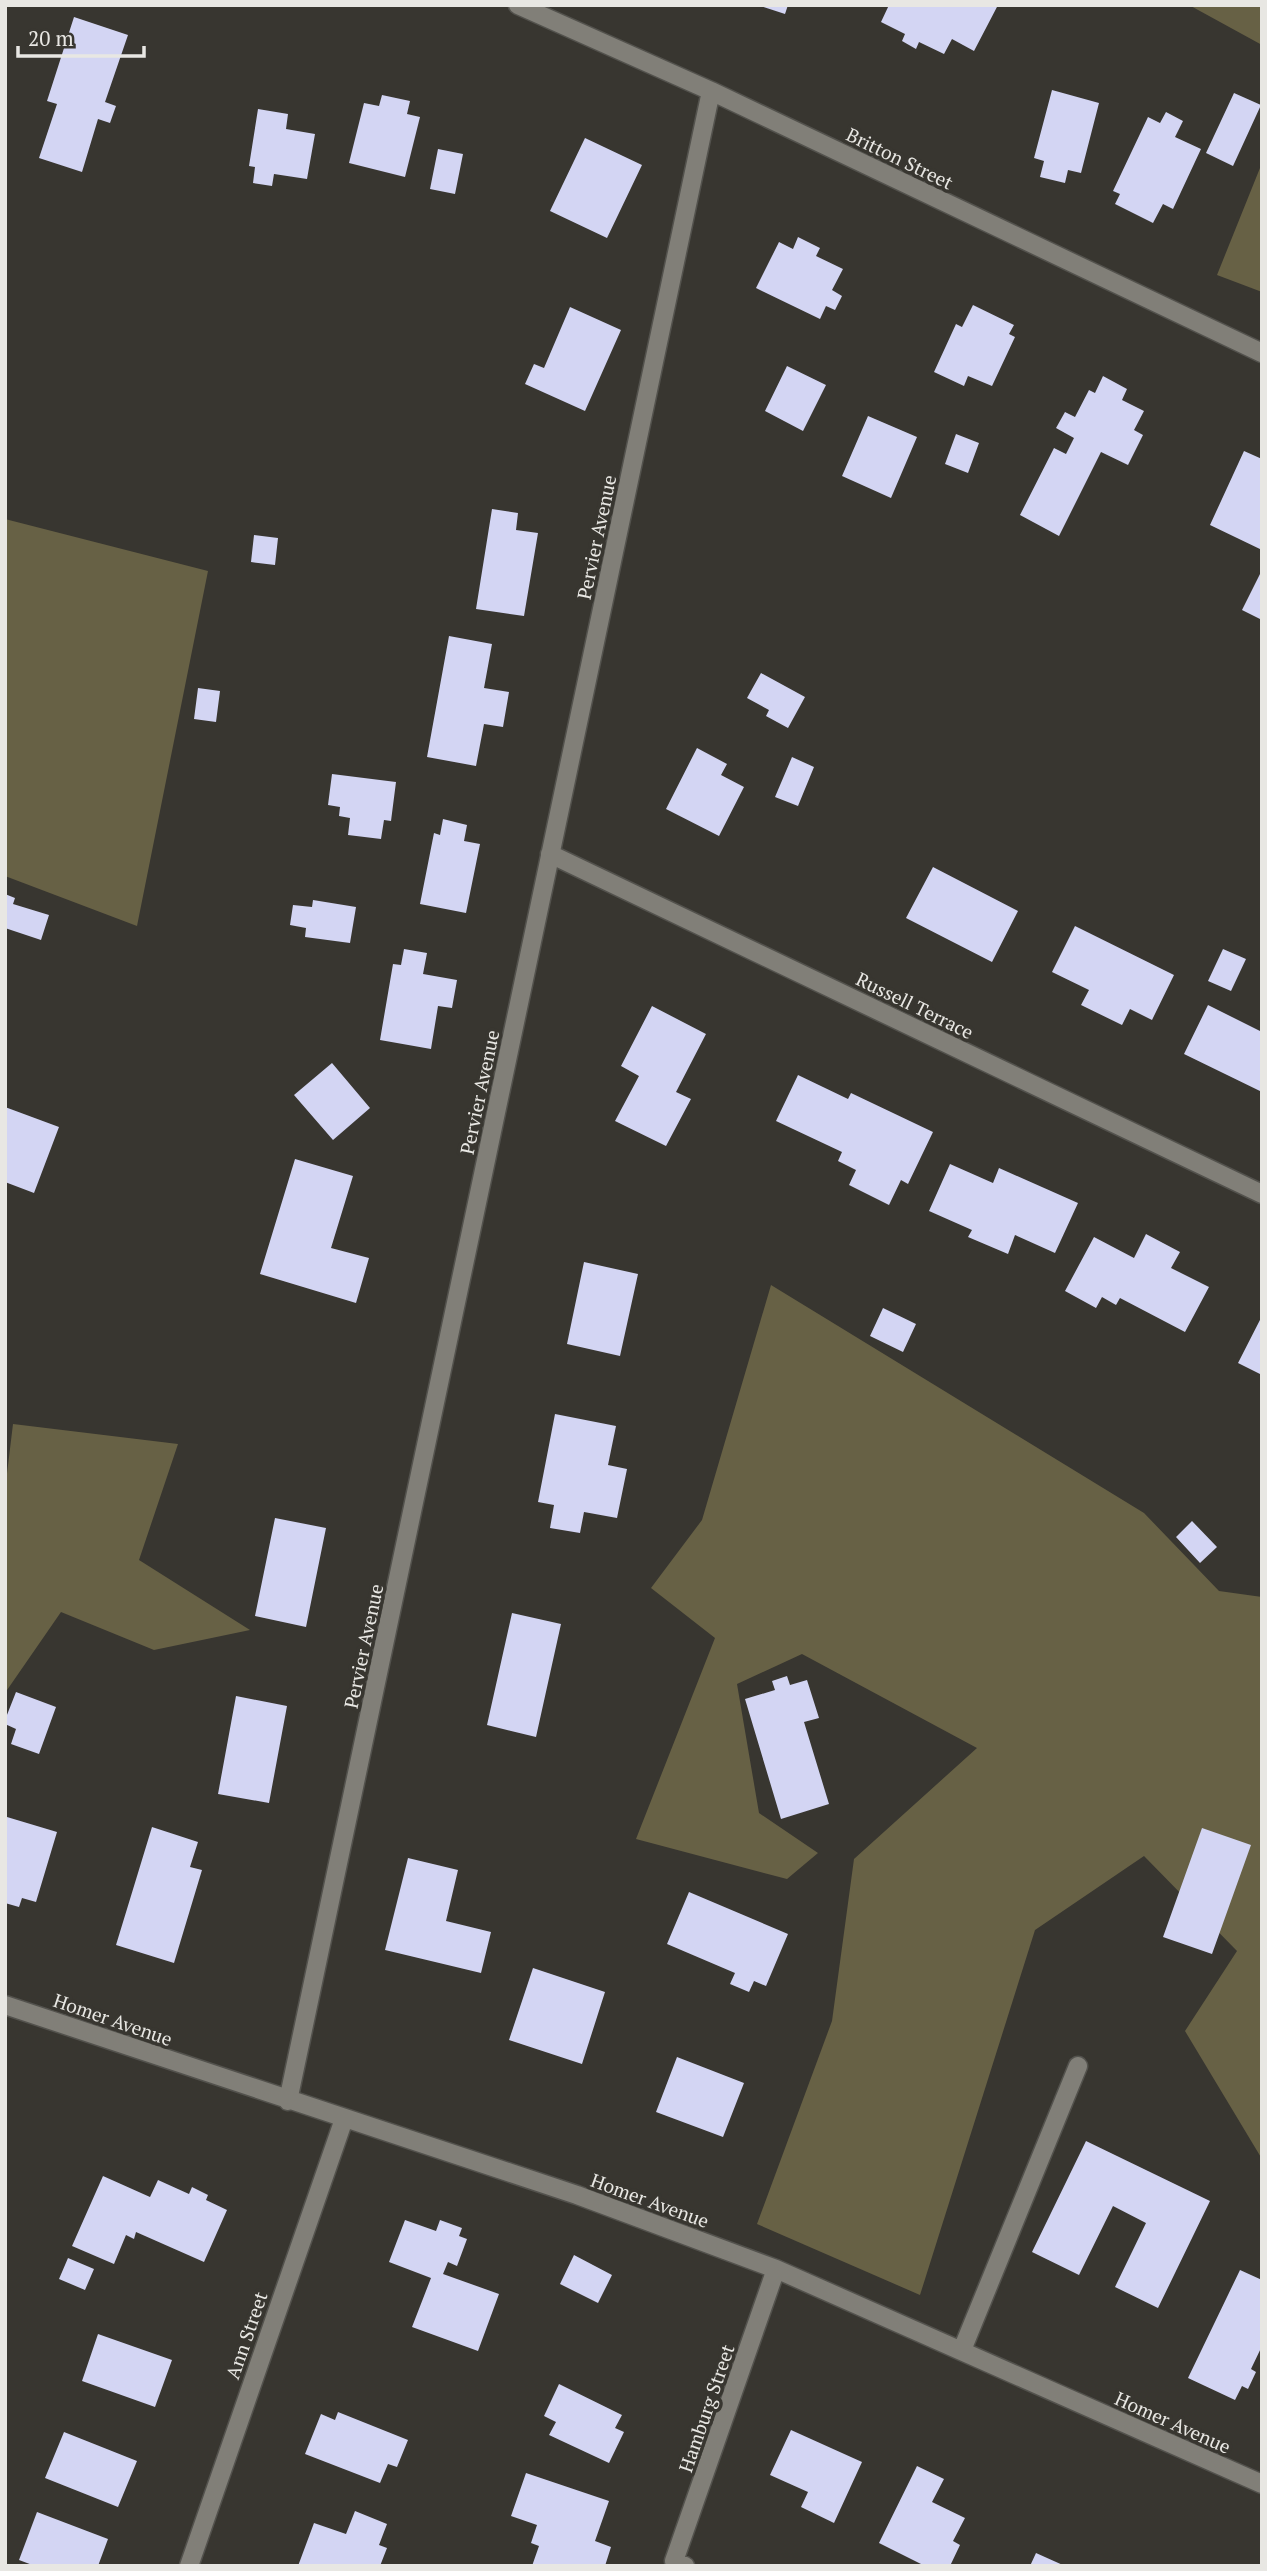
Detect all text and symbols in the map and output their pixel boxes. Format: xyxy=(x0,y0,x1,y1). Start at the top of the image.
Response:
scale bar xyxy=(18,14,144,58)
text: 20 m xyxy=(28,24,74,52)
street label: Britton Street xyxy=(842,121,958,195)
street label: Pervier Avenue xyxy=(571,472,621,602)
street label: Russell Terrace xyxy=(852,966,978,1044)
street label: Pervier Avenue xyxy=(454,1027,504,1157)
street label: Pervier Avenue xyxy=(338,1581,388,1711)
street label: Homer Avenue xyxy=(50,1987,176,2051)
street label: Homer Avenue xyxy=(587,2167,713,2233)
street label: Ann Street xyxy=(219,2288,273,2382)
street label: Hamburg Street xyxy=(672,2341,740,2475)
street label: Homer Avenue xyxy=(1111,2385,1235,2459)

